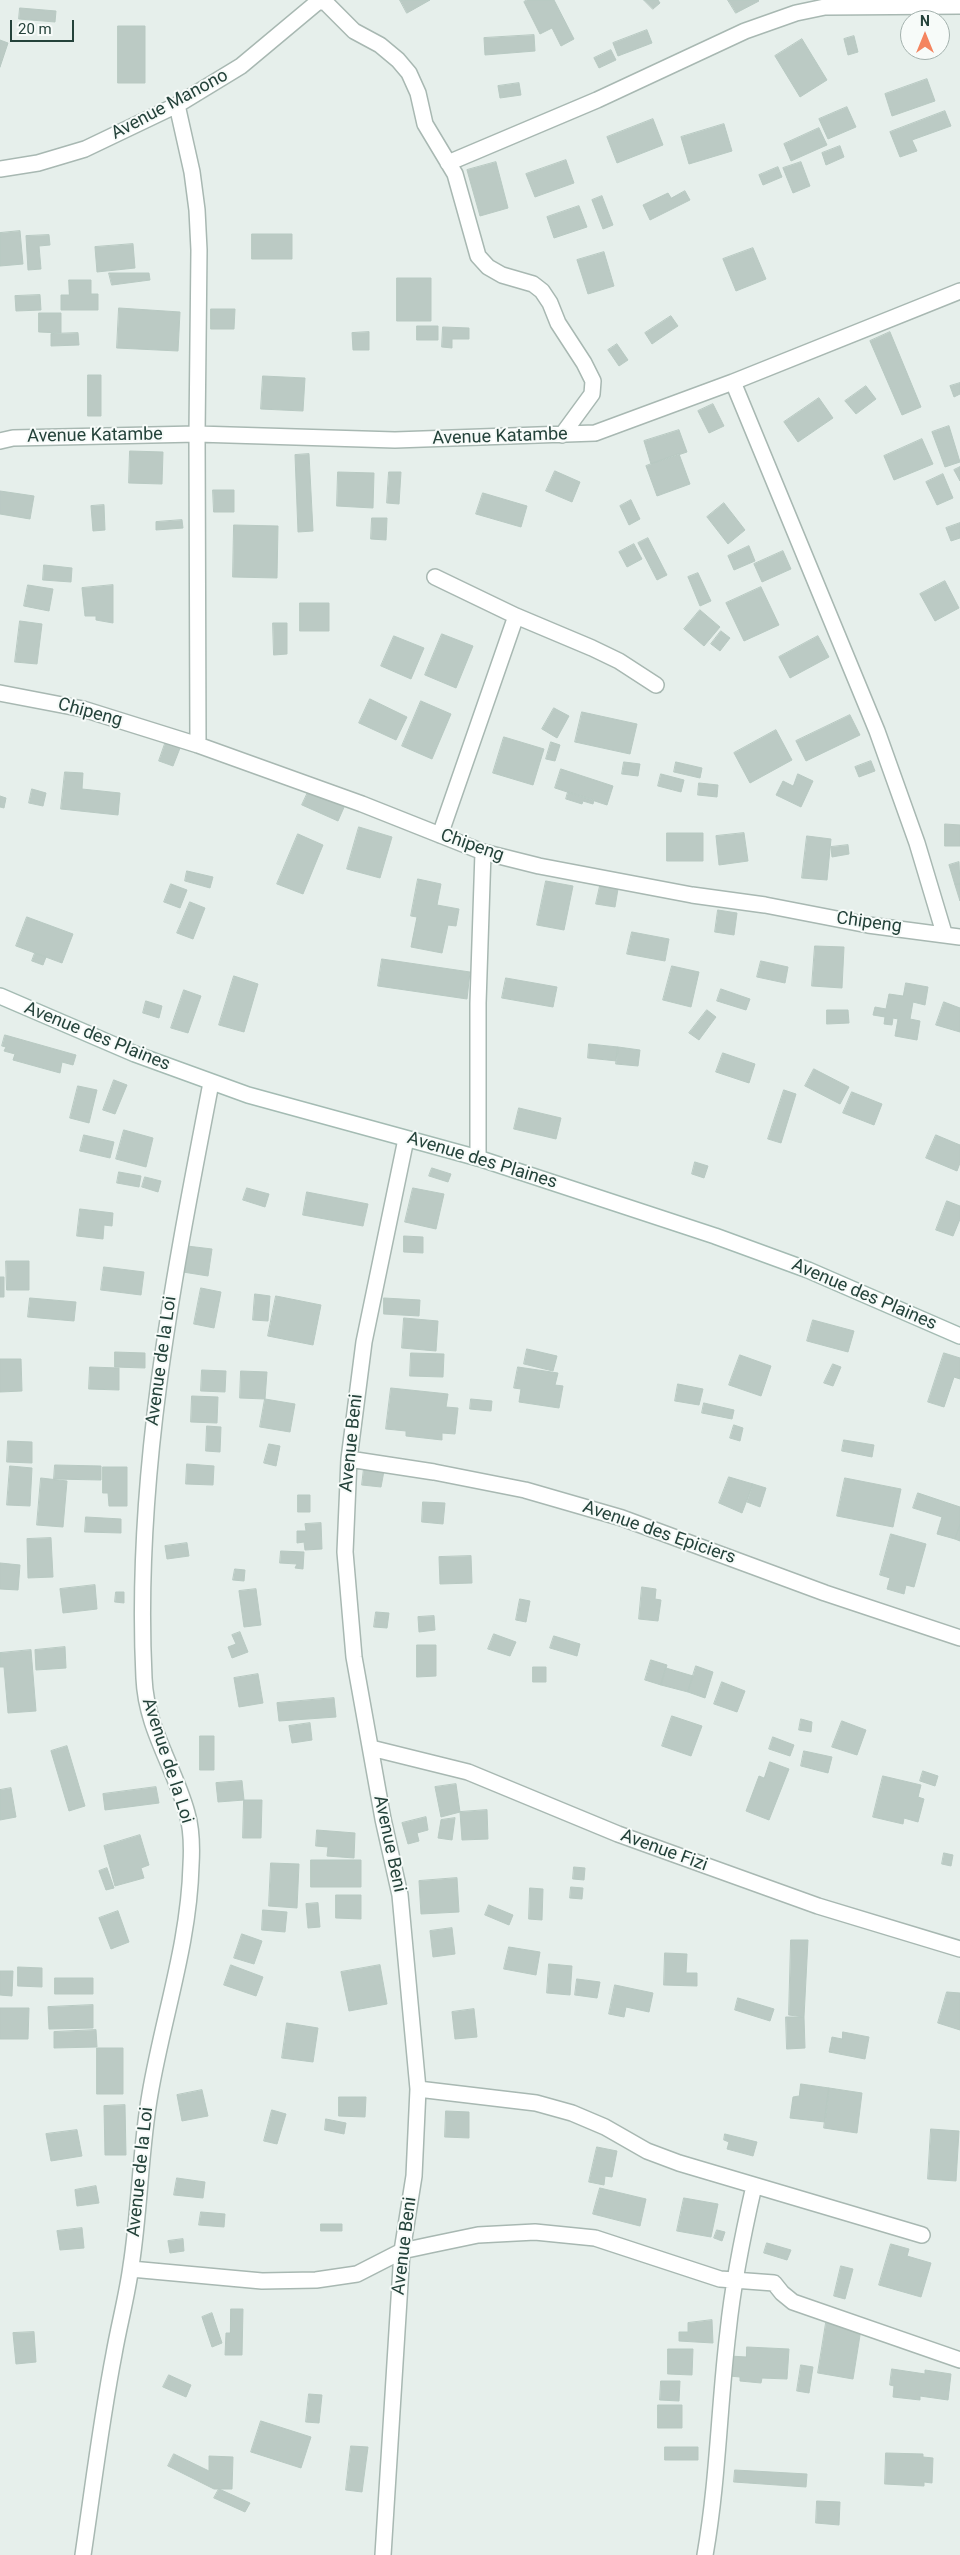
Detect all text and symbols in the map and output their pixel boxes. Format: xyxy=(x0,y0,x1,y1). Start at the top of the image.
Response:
scale bar xyxy=(12,10,76,42)
north arrow xyxy=(900,10,950,60)
text: N xyxy=(920,13,930,29)
text: 20 m xyxy=(18,20,52,38)
street label: Avenue Manono xyxy=(108,65,232,145)
street label: Avenue Katambe xyxy=(27,424,163,448)
street label: Avenue Katambe xyxy=(432,424,568,450)
street label: Chipeng xyxy=(55,694,125,732)
street label: Chipeng xyxy=(437,825,507,867)
street label: Chipeng xyxy=(835,908,903,938)
street label: Avenue des Plaines xyxy=(21,998,173,1076)
street label: Avenue des Plaines xyxy=(405,1128,559,1194)
street label: Avenue des Plaines xyxy=(788,1255,940,1335)
street label: Avenue de la Loi xyxy=(142,1295,182,1427)
street label: Avenue Beni xyxy=(336,1393,368,1493)
street label: Avenue des Epiciers xyxy=(580,1497,738,1569)
street label: Avenue de la Loi xyxy=(137,1696,197,1826)
street label: Avenue Beni xyxy=(368,1794,410,1894)
street label: Avenue Fizi xyxy=(618,1825,710,1877)
street label: Avenue de la Loi xyxy=(123,2106,159,2238)
street label: Avenue Beni xyxy=(388,2196,422,2296)

